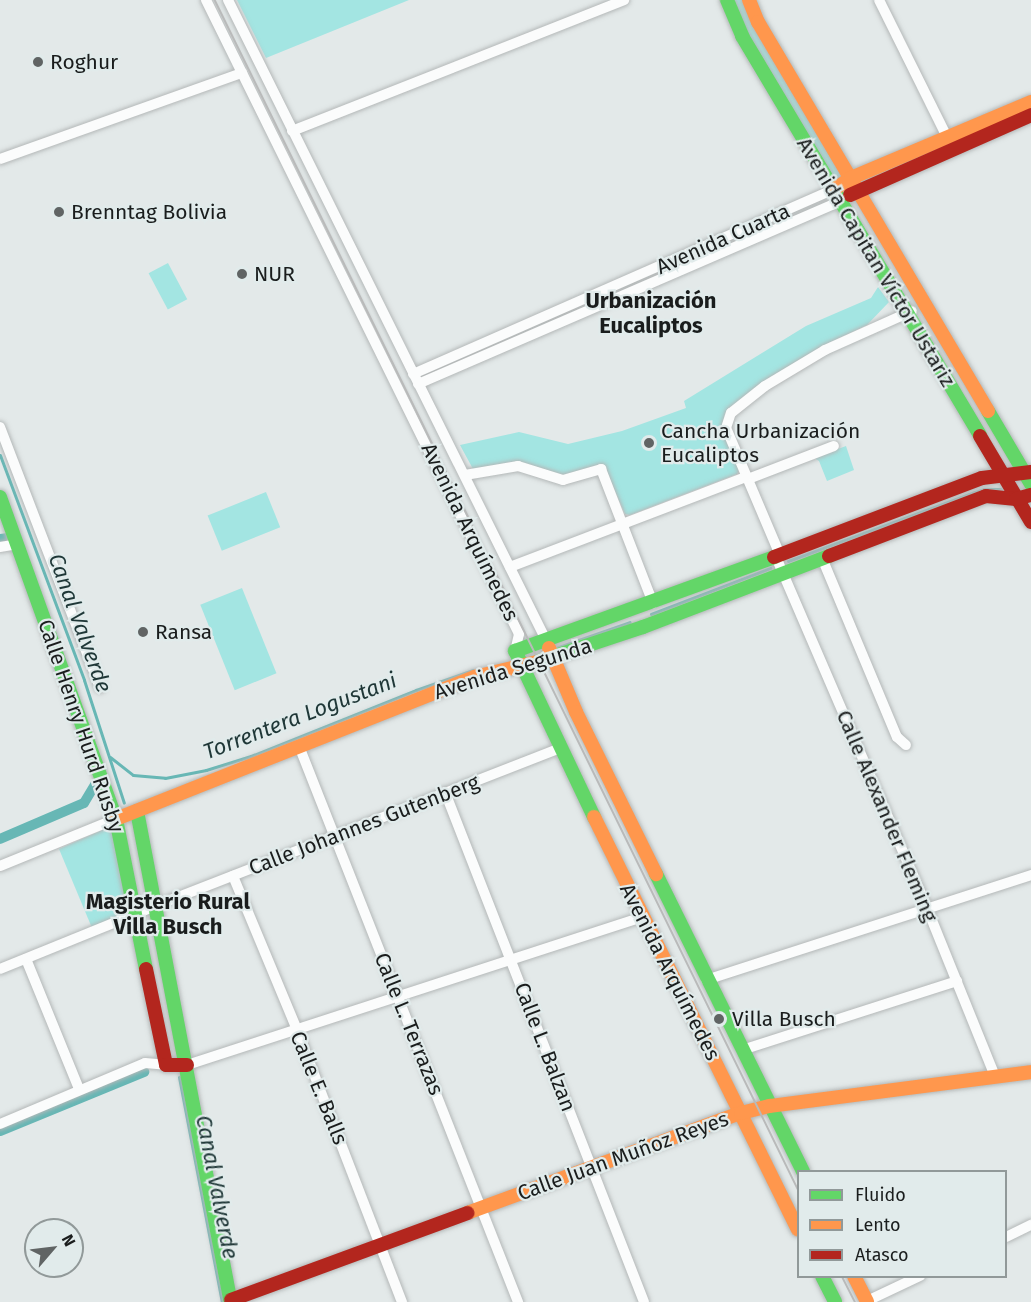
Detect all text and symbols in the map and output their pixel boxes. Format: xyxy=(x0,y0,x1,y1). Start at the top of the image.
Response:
place label: Roghur xyxy=(50,49,118,75)
marker: Roghur xyxy=(31,55,45,69)
street label: Avenida Capitan Víctor Ustariz xyxy=(791,133,961,391)
street label: Avenida Cuarta xyxy=(652,198,794,280)
place label: Brenntag Bolivia xyxy=(71,199,227,225)
marker: Brenntag Bolivia xyxy=(52,205,66,219)
place label: NUR xyxy=(254,261,295,287)
marker: NUR xyxy=(235,267,249,281)
district label: Urbanización Eucaliptos xyxy=(585,287,717,338)
place label: Cancha Urbanización Eucaliptos xyxy=(661,418,860,468)
marker: Cancha Urbanización Eucaliptos xyxy=(642,436,656,450)
street label: Avenida Arquímedes xyxy=(416,439,524,625)
water label: Canal Valverde xyxy=(43,550,117,696)
street label: Calle Henry Hurd Rusby xyxy=(33,616,129,836)
place label: Ransa xyxy=(155,619,212,645)
marker: Ransa xyxy=(136,625,150,639)
street label: Avenida Segunda xyxy=(431,633,595,705)
water label: Torrentera Logustani xyxy=(200,667,400,765)
street label: Calle Alexander Fleming xyxy=(831,706,943,926)
street label: Calle Johannes Gutenberg xyxy=(245,769,483,881)
street label: Avenida Arquímedes xyxy=(615,879,725,1065)
district label: Magisterio Rural Villa Busch xyxy=(86,888,250,939)
street label: Calle L. Terrazas xyxy=(369,949,449,1099)
street label: Calle L. Balzan xyxy=(509,979,581,1115)
place label: Villa Busch xyxy=(732,1006,836,1032)
marker: Villa Busch xyxy=(710,1010,728,1028)
street label: Calle E. Balls xyxy=(285,1028,353,1148)
street label: Calle Juan Muñoz Reyes xyxy=(514,1106,732,1206)
water label: Canal Valverde xyxy=(190,1113,244,1261)
legend xyxy=(797,1170,1007,1278)
text: Fluido xyxy=(855,1184,906,1206)
text: Lento xyxy=(855,1214,901,1236)
north arrow xyxy=(24,1218,84,1278)
text: N xyxy=(58,1231,79,1249)
text: Atasco xyxy=(855,1244,908,1266)

